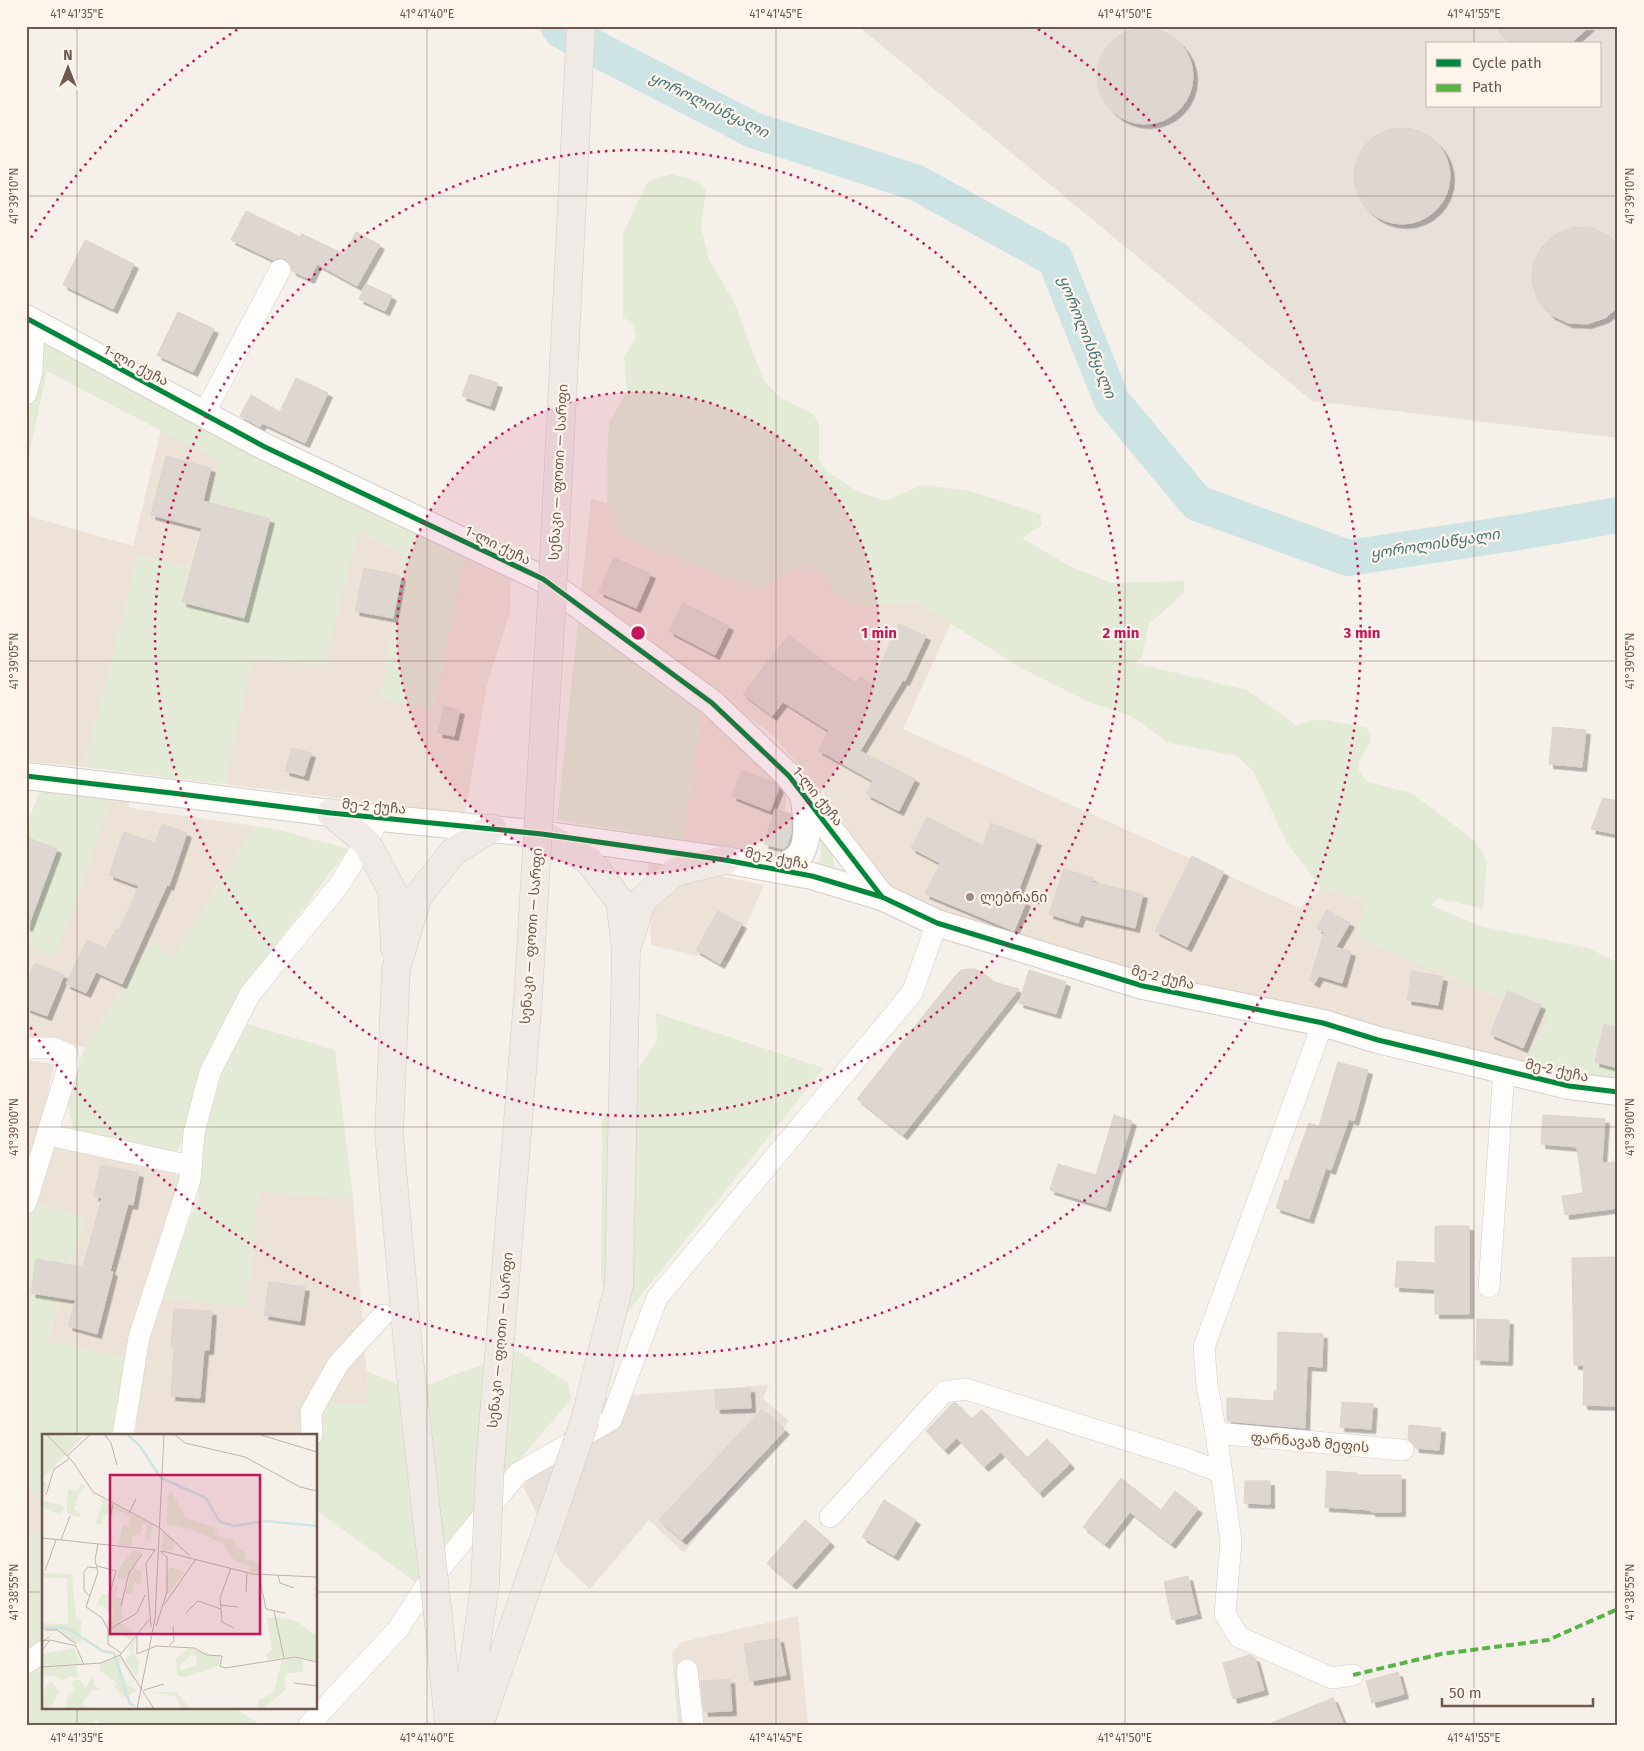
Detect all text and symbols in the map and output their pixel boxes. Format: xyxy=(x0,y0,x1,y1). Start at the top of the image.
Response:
text: 41°41'35"E xyxy=(50,7,104,21)
text: 41°41'40"E xyxy=(400,7,454,21)
text: 41°41'45"E xyxy=(749,7,803,21)
text: 41°41'50"E xyxy=(1098,7,1152,21)
text: 41°41'55"E xyxy=(1447,7,1501,21)
north arrow xyxy=(42,42,92,92)
legend xyxy=(1426,42,1602,108)
text: N xyxy=(63,47,73,64)
text: Cycle path xyxy=(1472,54,1542,72)
water label: ყოროლისწყალი xyxy=(646,68,773,142)
text: Path xyxy=(1472,78,1502,96)
text: 41°39'10"N xyxy=(7,168,21,224)
text: 41°39'10"N xyxy=(1623,168,1637,224)
water label: ყოროლისწყალი xyxy=(1054,273,1120,402)
street label: 1-ლი ქუჩა xyxy=(100,341,171,390)
street label: სენაკი — ფოთი — სარფი xyxy=(545,383,572,561)
street label: 1-ლი ქუჩა xyxy=(462,522,534,569)
water label: ყოროლისწყალი xyxy=(1369,525,1502,563)
centre of rings xyxy=(629,624,647,642)
text: 1 min xyxy=(861,624,897,642)
text: 2 min xyxy=(1103,624,1139,642)
text: 3 min xyxy=(1343,624,1380,642)
text: 41°39'05"N xyxy=(7,632,21,690)
text: 41°39'05"N xyxy=(1623,632,1637,690)
street label: 1-ლი ქუჩა xyxy=(789,763,847,829)
street label: მე-2 ქუჩა xyxy=(341,795,407,818)
street label: მე-2 ქუჩა xyxy=(744,844,810,873)
street label: სენაკი — ფოთი — სარფი xyxy=(517,847,546,1025)
place label: ლებრანი xyxy=(980,889,1047,906)
marker: ლებრანი xyxy=(964,891,976,903)
street label: მე-2 ქუჩა xyxy=(1130,962,1196,993)
street label: მე-2 ქუჩა xyxy=(1524,1055,1590,1086)
text: 41°39'00"N xyxy=(7,1098,21,1156)
text: 41°39'00"N xyxy=(1623,1098,1637,1156)
street label: სენაკი — ფოთი — სარფი xyxy=(484,1251,517,1429)
street label: ფარნავაზ მეფის xyxy=(1250,1429,1370,1456)
inset map xyxy=(42,1434,318,1708)
text: 41°38'55"N xyxy=(7,1564,21,1620)
text: 41°38'55"N xyxy=(1623,1564,1637,1620)
scale bar xyxy=(1442,1676,1593,1708)
text: 50 m xyxy=(1449,1684,1482,1702)
text: 41°41'35"E xyxy=(50,1731,104,1745)
text: 41°41'40"E xyxy=(400,1731,454,1745)
text: 41°41'45"E xyxy=(749,1731,803,1745)
text: 41°41'50"E xyxy=(1098,1731,1152,1745)
text: 41°41'55"E xyxy=(1447,1731,1501,1745)

